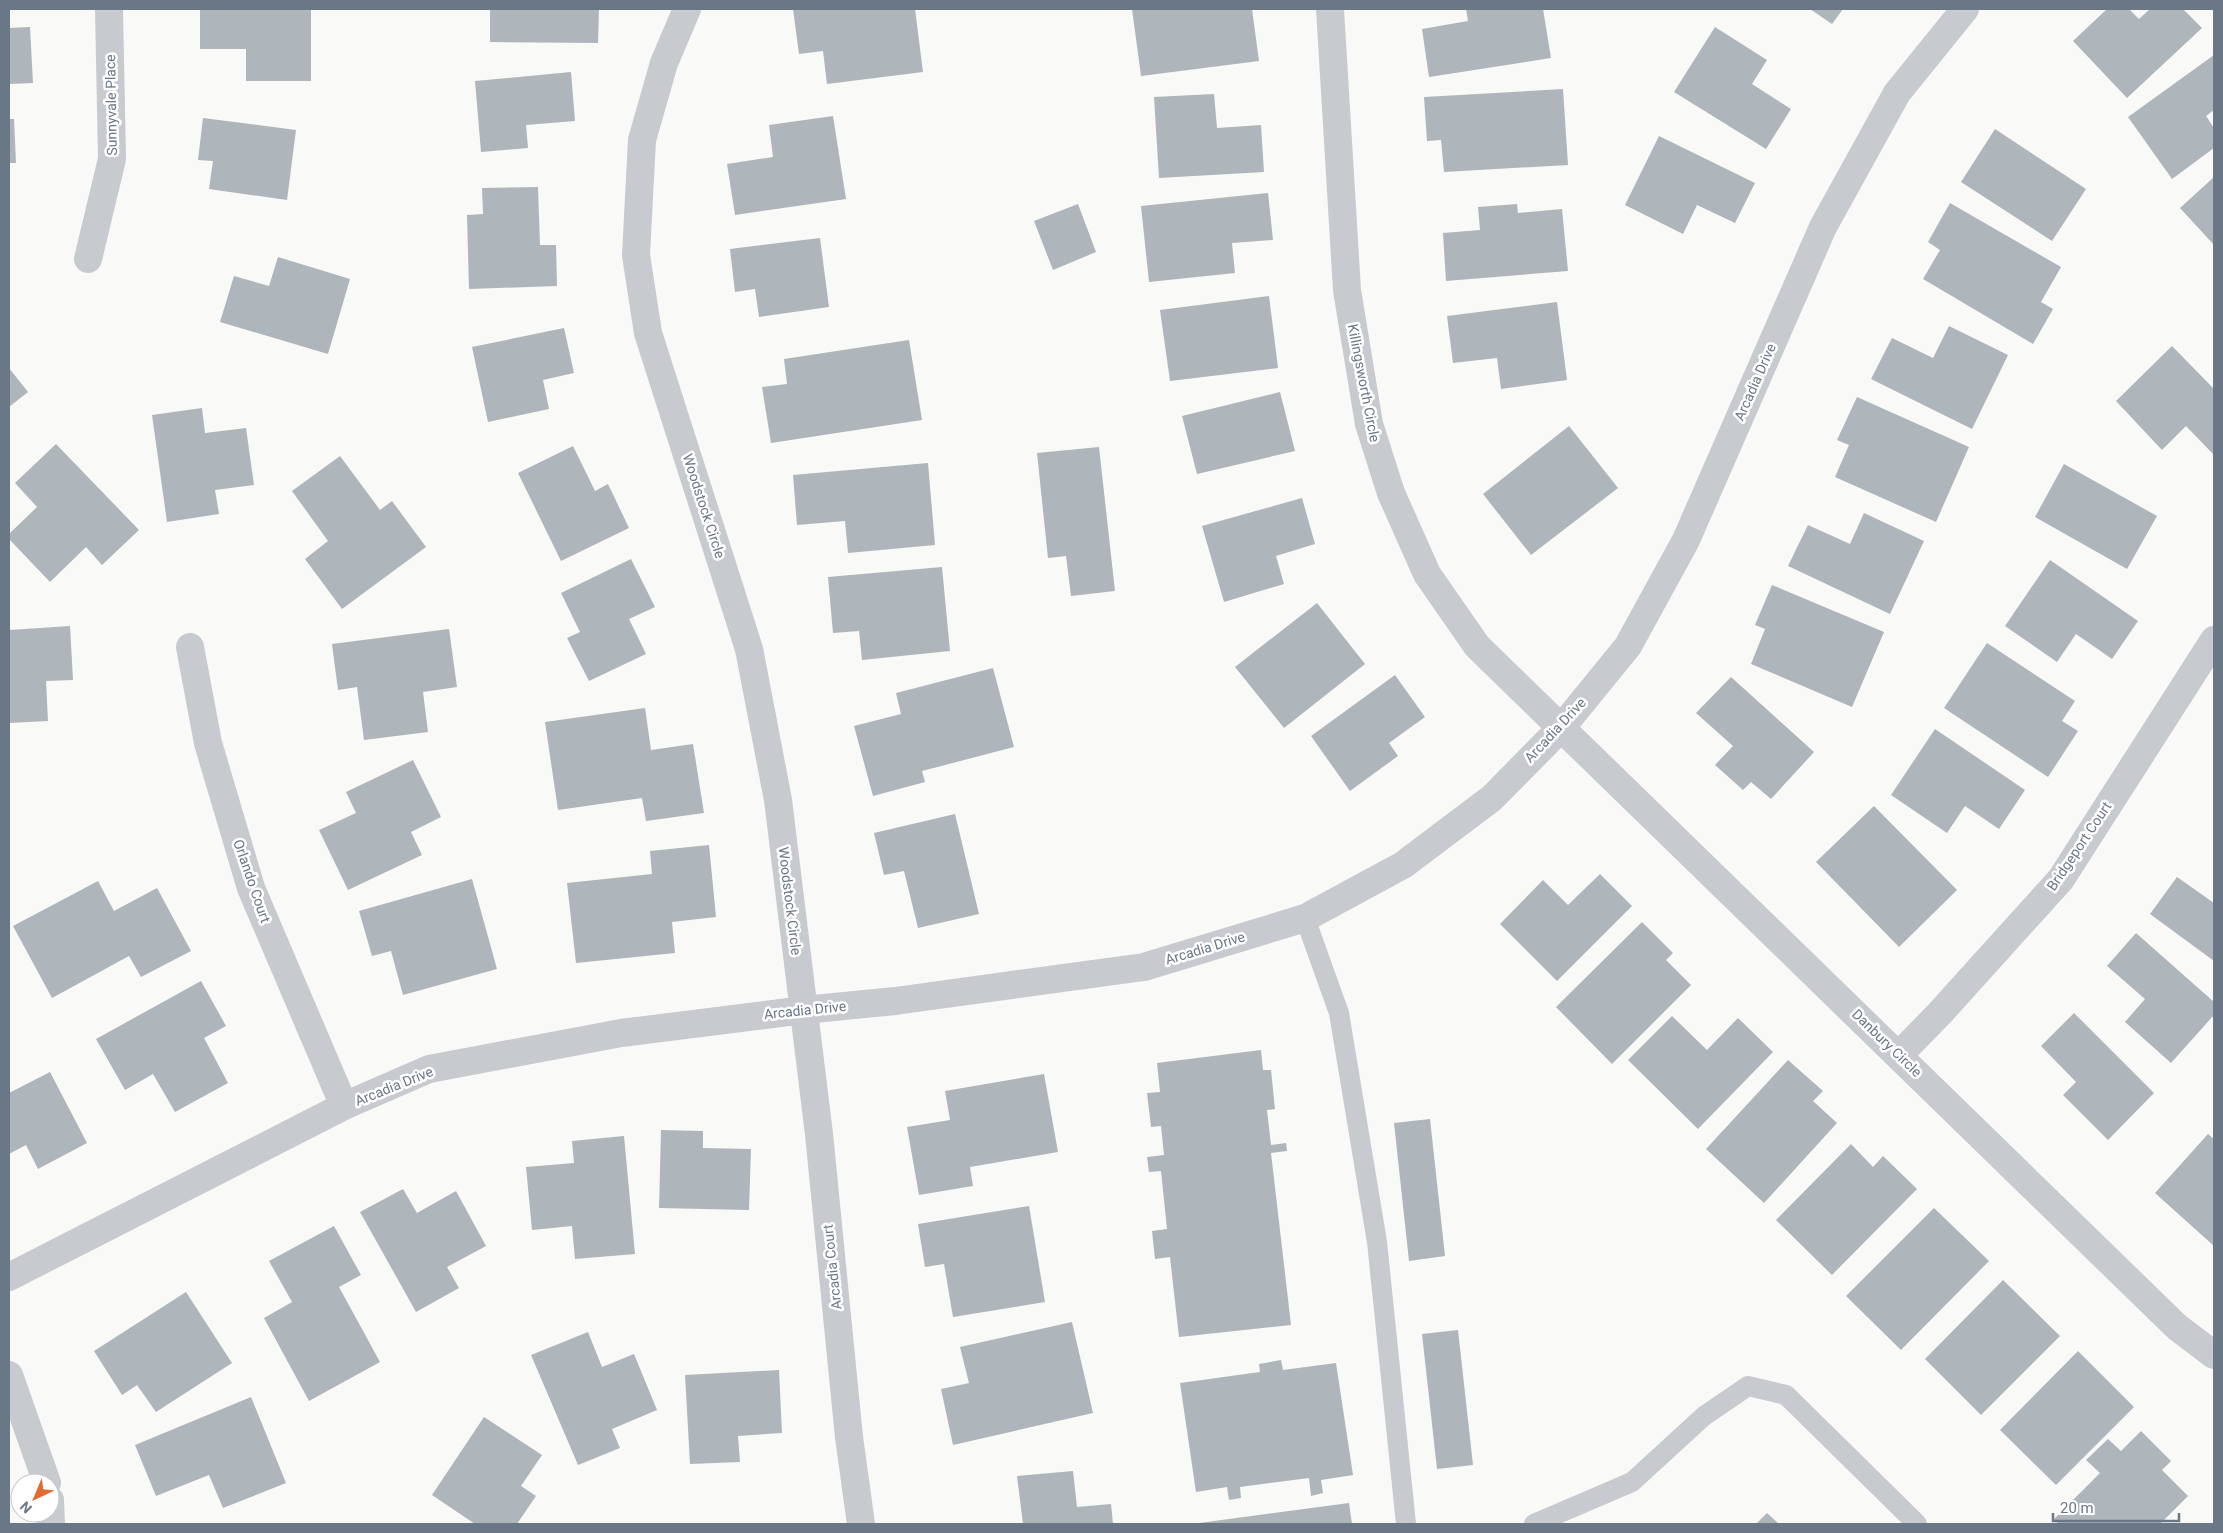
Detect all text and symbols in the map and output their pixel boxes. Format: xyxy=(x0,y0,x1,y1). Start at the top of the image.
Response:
street label: Sunnyvale Place xyxy=(102,54,120,156)
street label: Killingsworth Circle xyxy=(1345,323,1383,443)
street label: Arcadia Drive xyxy=(1731,341,1779,423)
street label: Woodstock Circle xyxy=(680,452,728,560)
street label: Arcadia Drive xyxy=(1521,694,1589,766)
street label: Bridgeport Court xyxy=(2043,798,2115,893)
street label: Orlando Court xyxy=(230,837,274,925)
street label: Woodstock Circle xyxy=(775,846,805,956)
street label: Arcadia Drive xyxy=(1163,928,1247,968)
street label: Arcadia Drive xyxy=(763,998,847,1022)
street label: Danbury Circle xyxy=(1849,1006,1925,1080)
street label: Arcadia Drive xyxy=(353,1063,435,1109)
street label: Arcadia Court xyxy=(820,1223,844,1310)
north arrow xyxy=(10,1473,60,1523)
scale bar xyxy=(2053,1490,2179,1522)
text: N xyxy=(17,1498,35,1517)
text: 20 m xyxy=(2060,1499,2094,1517)

